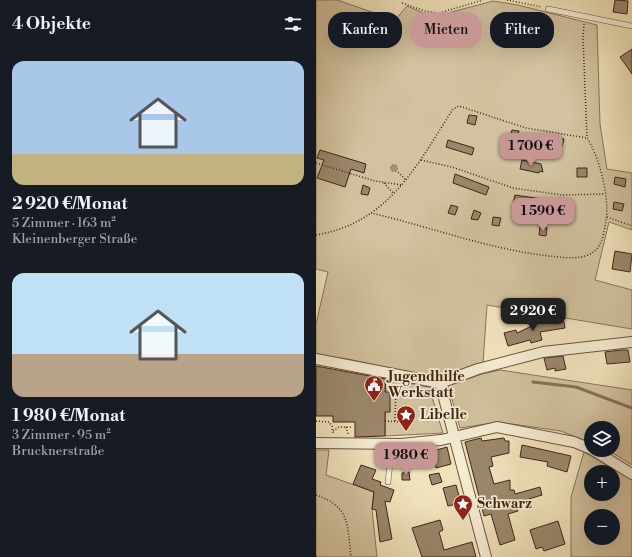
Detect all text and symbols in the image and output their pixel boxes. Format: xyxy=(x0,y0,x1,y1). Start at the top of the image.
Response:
chip: Kaufen xyxy=(328,12,402,48)
chip: Mieten xyxy=(410,12,482,48)
chip: Filter xyxy=(490,12,554,48)
text: 4 Objekte xyxy=(12,13,91,35)
icon: filters xyxy=(282,13,304,35)
icon: home xyxy=(122,87,194,159)
pin: 1 700 € xyxy=(494,133,568,167)
text: 1 700 € xyxy=(508,138,554,154)
text: 2 920 €/Monat xyxy=(12,193,127,215)
pin: 1 590 € xyxy=(506,198,580,232)
text: 1 590 € xyxy=(521,203,565,219)
text: 5 Zimmer · 163 m² xyxy=(12,215,116,231)
text: Kleinenberger Straße xyxy=(12,231,137,247)
pin: 2 920 € xyxy=(496,298,570,332)
icon: home xyxy=(122,299,194,371)
text: 2 920 € xyxy=(510,303,556,319)
place label: Jugendhilfe Werkstatt xyxy=(386,368,465,402)
public building icon: Jugendhilfe Werkstatt xyxy=(363,374,385,402)
place icon: Libelle xyxy=(395,404,417,432)
text: 1 980 €/Monat xyxy=(12,405,125,427)
place label: Libelle xyxy=(420,406,468,424)
map controls xyxy=(584,421,620,545)
button: layers xyxy=(584,421,620,457)
text: 3 Zimmer · 95 m² xyxy=(12,427,111,443)
pin: 1 980 € xyxy=(369,442,443,476)
text: Brucknerstraße xyxy=(12,443,104,459)
text: 1 980 € xyxy=(384,447,428,463)
button: + xyxy=(584,465,620,501)
place icon: Schwarz xyxy=(452,493,474,521)
place label: Schwarz xyxy=(477,495,532,513)
button: − xyxy=(584,509,620,545)

